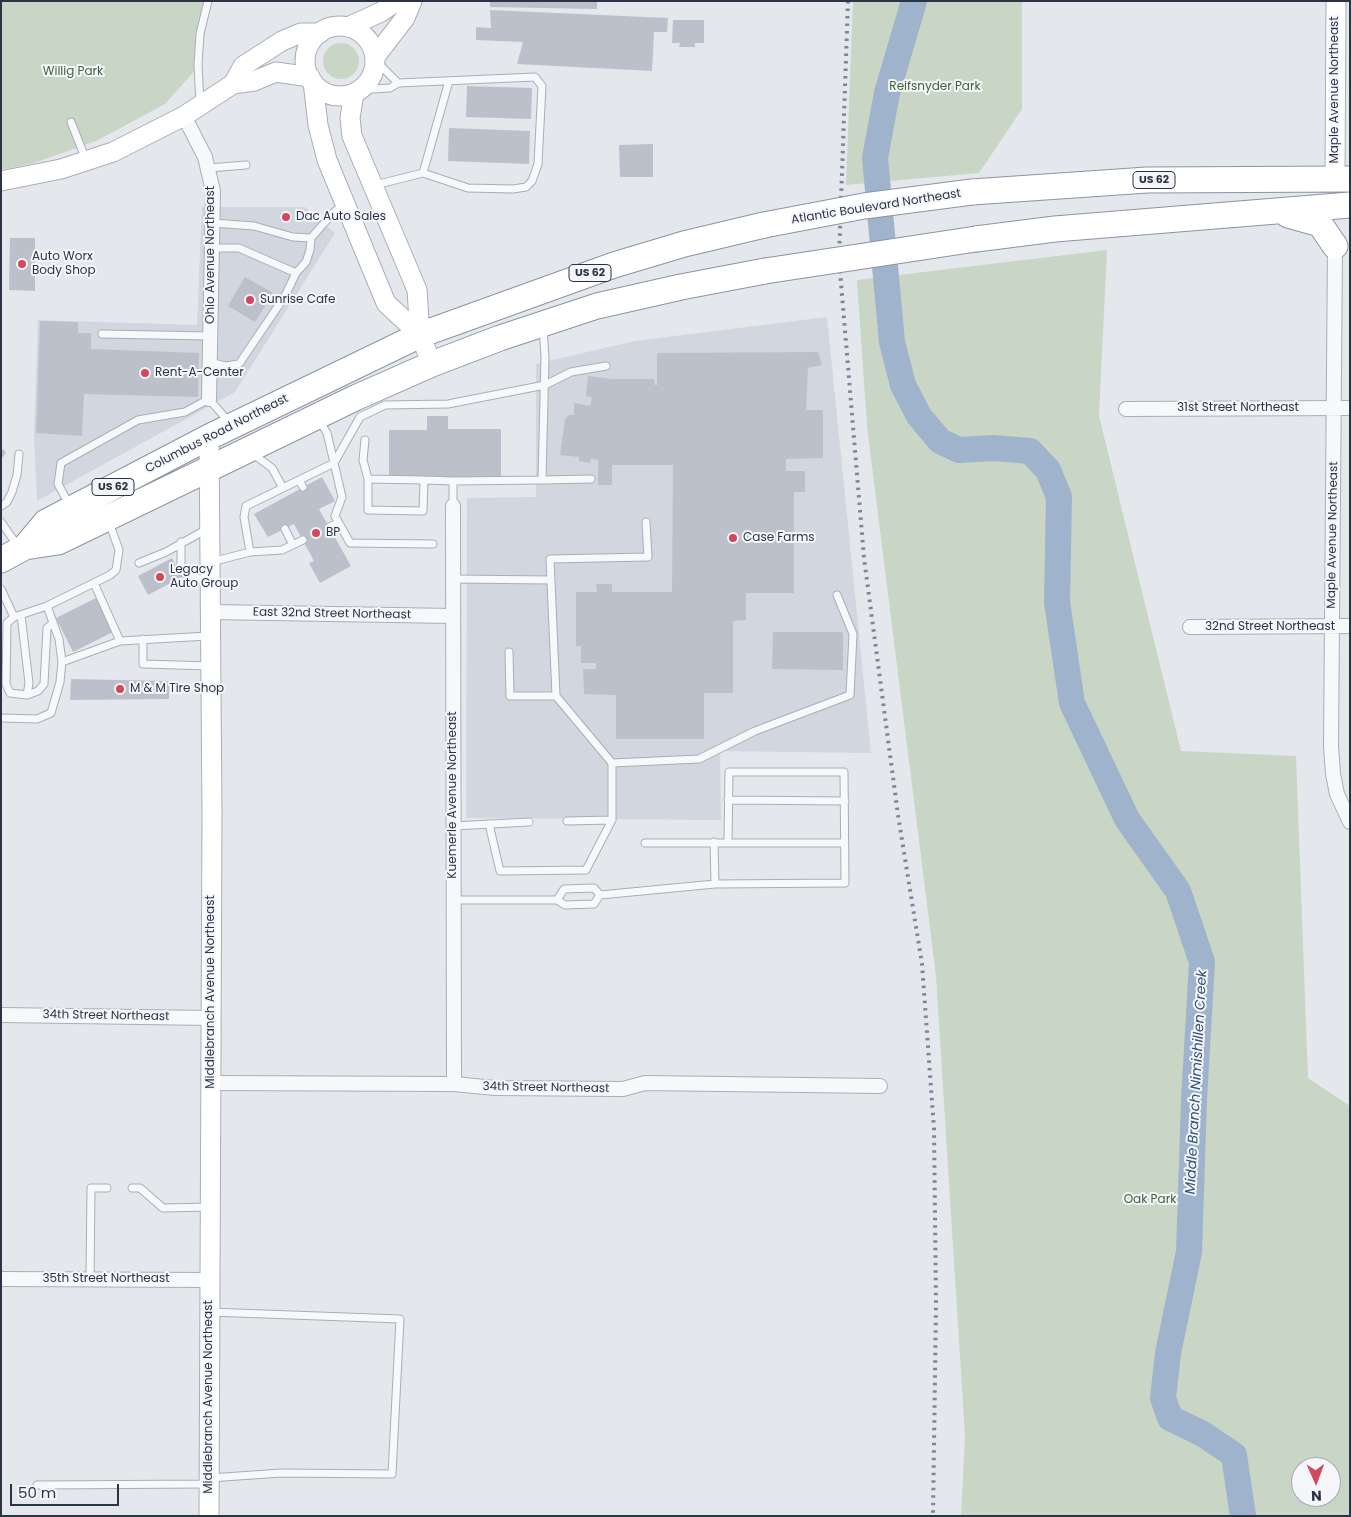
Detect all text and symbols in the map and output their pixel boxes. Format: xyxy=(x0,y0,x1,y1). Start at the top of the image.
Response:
street label: Maple Avenue Northeast xyxy=(1328,16,1342,164)
park label: Willig Park xyxy=(43,65,103,79)
park label: Reifsnyder Park xyxy=(889,80,981,94)
road number: US 62 xyxy=(1133,172,1175,188)
street label: Ohio Avenue Northeast xyxy=(204,186,218,324)
street label: Atlantic Boulevard Northeast xyxy=(790,186,962,228)
place label: Dac Auto Sales xyxy=(296,210,386,224)
marker: Dac Auto Sales xyxy=(280,211,292,223)
place label: Auto Worx Body Shop xyxy=(32,250,96,278)
marker: Auto Worx Body Shop xyxy=(16,258,28,270)
road number: US 62 xyxy=(569,264,611,282)
place label: Sunrise Cafe xyxy=(260,293,336,307)
marker: Sunrise Cafe xyxy=(244,294,256,306)
place label: Rent-A-Center xyxy=(155,366,244,380)
marker: Rent-A-Center xyxy=(139,367,151,379)
street label: Columbus Road Northeast xyxy=(143,392,291,476)
street label: 31st Street Northeast xyxy=(1177,401,1299,415)
street label: Maple Avenue Northeast xyxy=(1325,461,1341,609)
road number: US 62 xyxy=(92,478,134,496)
place label: BP xyxy=(326,526,340,540)
marker: BP xyxy=(310,527,322,539)
place label: Case Farms xyxy=(743,531,815,545)
marker: Case Farms xyxy=(727,532,739,544)
place label: Legacy Auto Group xyxy=(170,563,238,591)
marker: Legacy Auto Group xyxy=(154,571,166,583)
street label: East 32nd Street Northeast xyxy=(253,605,411,623)
street label: 32nd Street Northeast xyxy=(1205,620,1335,634)
place label: M & M Tire Shop xyxy=(130,682,224,696)
marker: M & M Tire Shop xyxy=(114,683,126,695)
street label: Kuemerle Avenue Northeast xyxy=(446,711,460,879)
street label: Middlebranch Avenue Northeast xyxy=(204,895,218,1089)
water label: Middle Branch Nimishillen Creek xyxy=(1183,969,1211,1195)
street label: 34th Street Northeast xyxy=(42,1008,170,1024)
street label: 34th Street Northeast xyxy=(482,1080,610,1096)
park label: Oak Park xyxy=(1124,1193,1176,1207)
street label: 35th Street Northeast xyxy=(42,1272,170,1286)
street label: Middlebranch Avenue Northeast xyxy=(202,1300,216,1494)
north arrow xyxy=(1291,1457,1341,1507)
scale bar xyxy=(12,1474,121,1506)
text: 50 m xyxy=(18,1482,56,1503)
text: N xyxy=(1311,1486,1322,1506)

